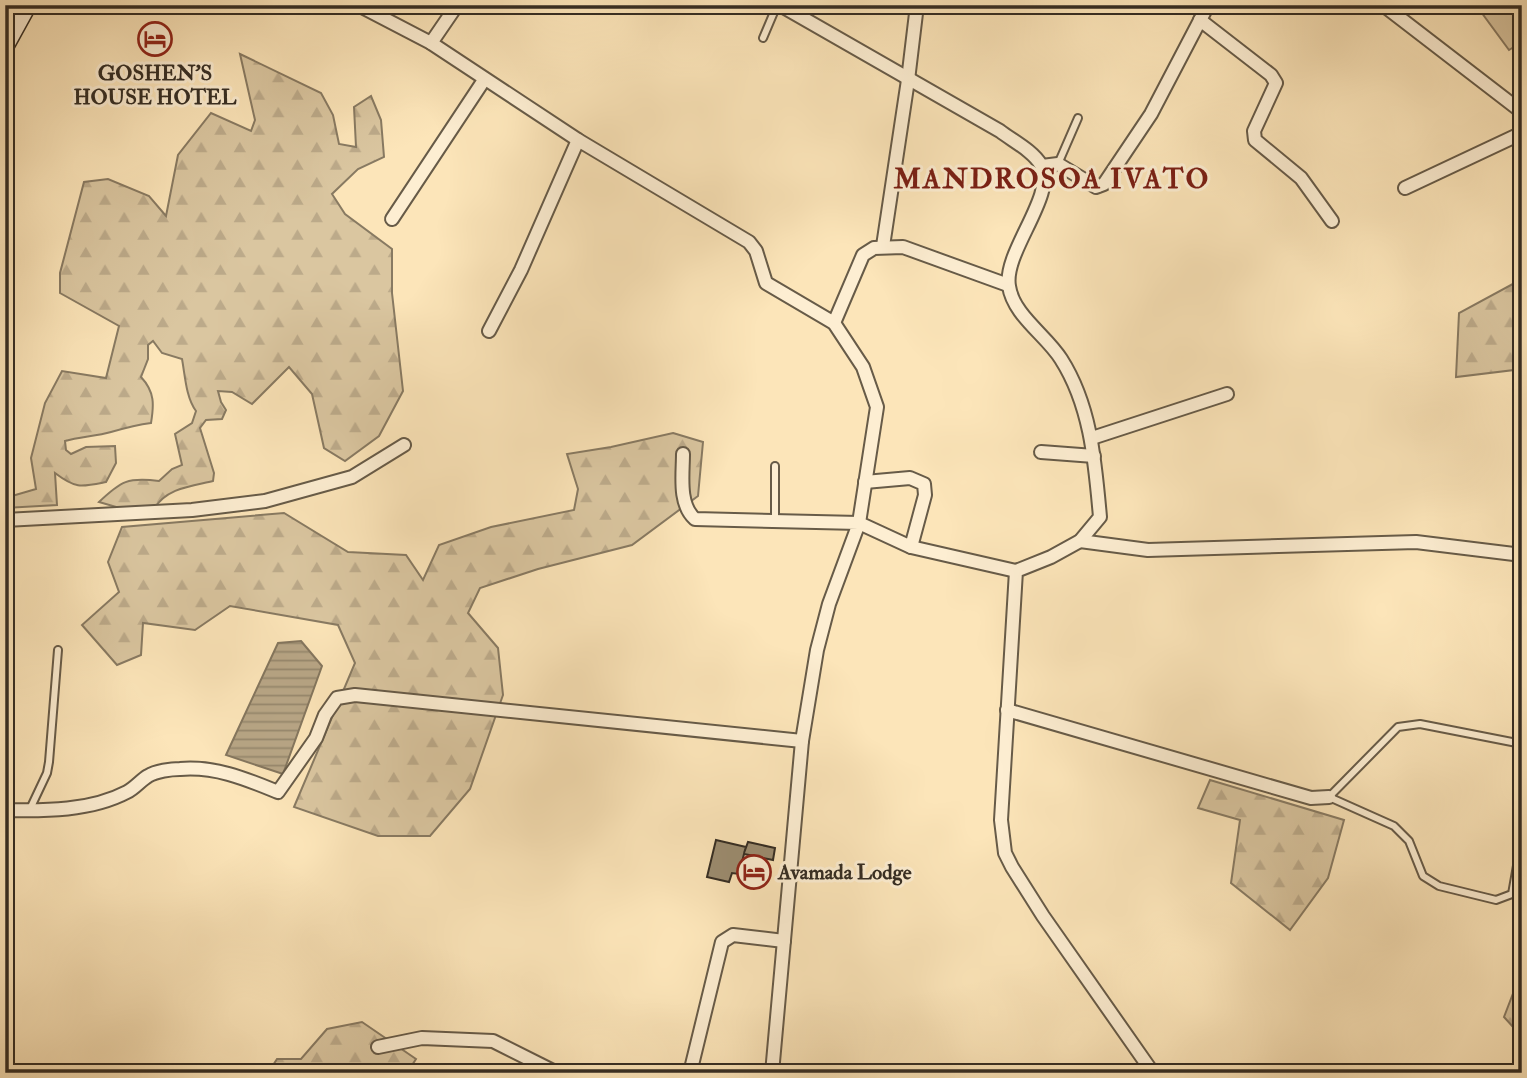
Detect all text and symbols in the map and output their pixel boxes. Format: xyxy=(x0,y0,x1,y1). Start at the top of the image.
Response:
hotel icon: GOSHEN'S HOUSE HOTEL xyxy=(136,20,174,58)
place label: GOSHEN'S HOUSE HOTEL xyxy=(74,60,237,111)
district label: MANDROSOA IVATO xyxy=(893,162,1210,197)
hotel icon: Avamada Lodge xyxy=(735,853,773,891)
place label: Avamada Lodge xyxy=(777,859,912,886)

